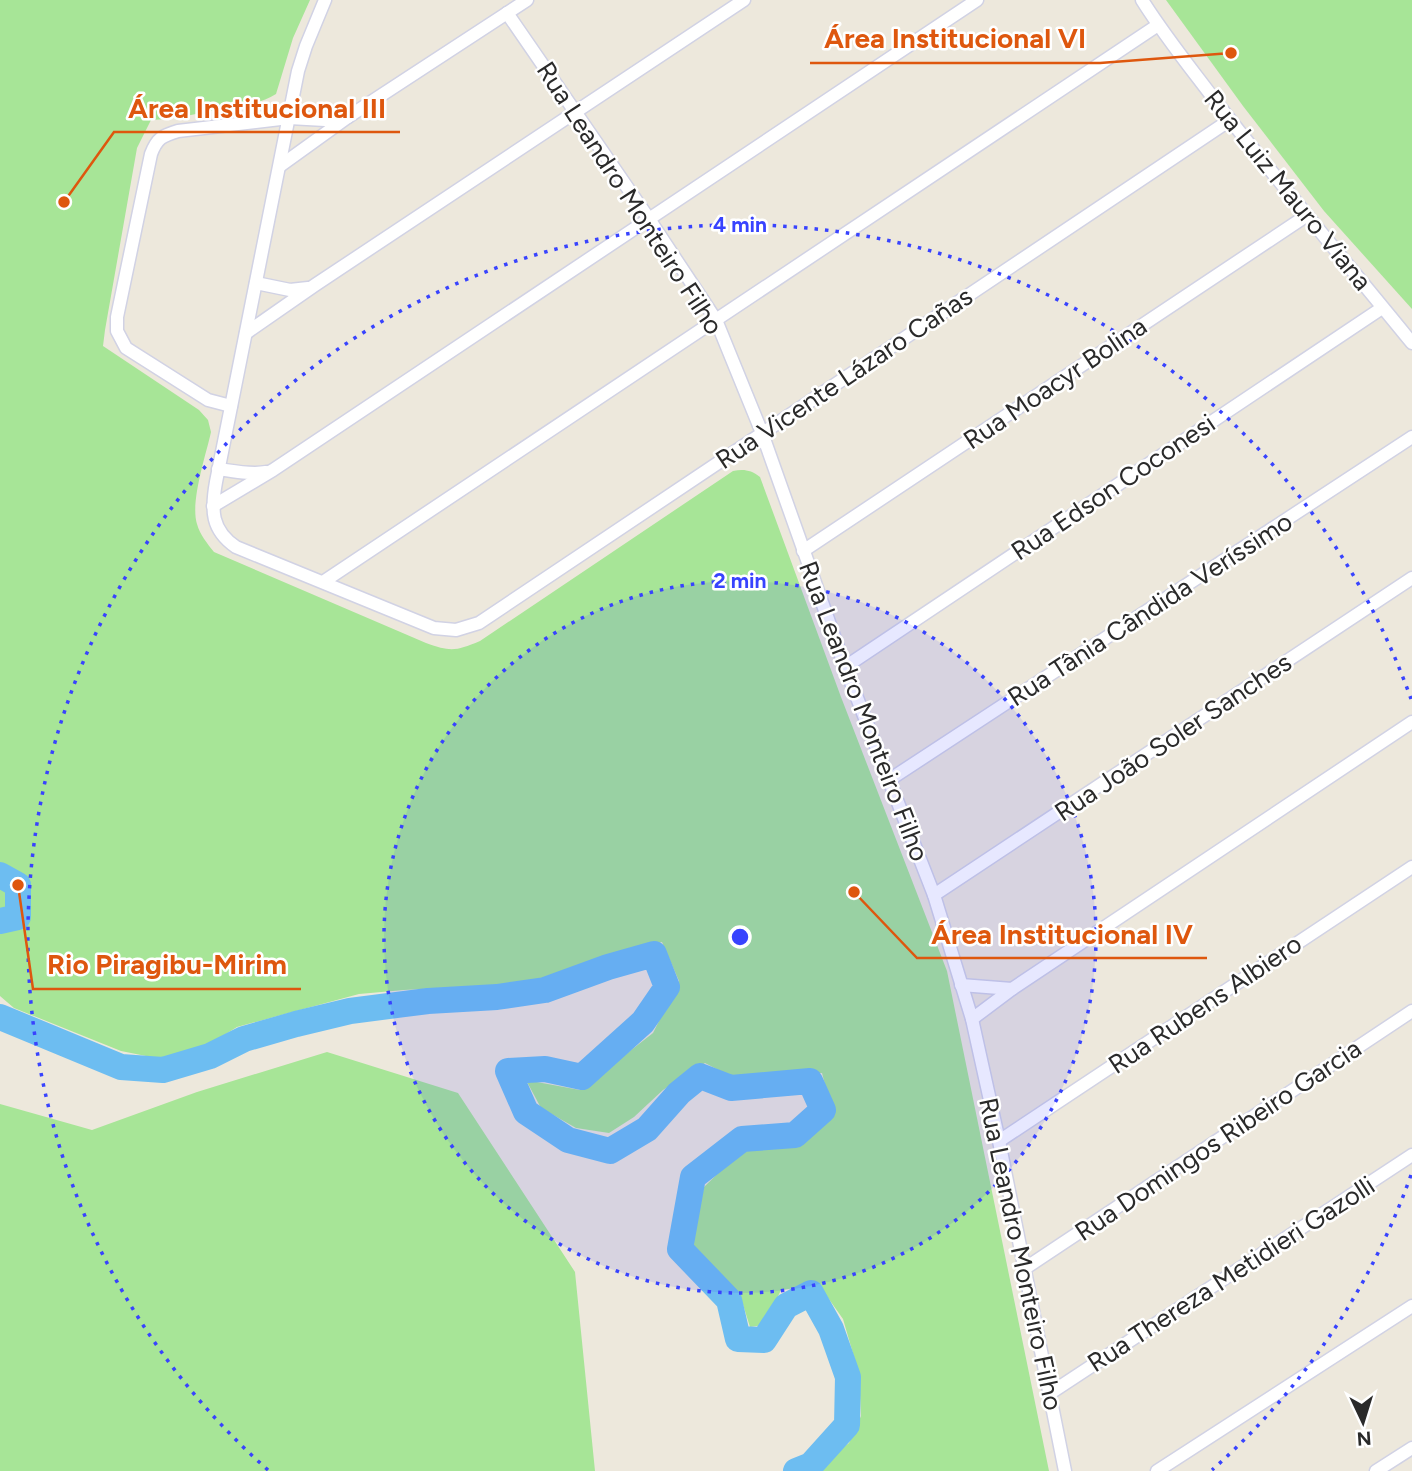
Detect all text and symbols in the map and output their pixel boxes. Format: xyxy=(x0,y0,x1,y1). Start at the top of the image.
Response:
callout: Área Institucional VI xyxy=(810,14,1100,63)
text: Área Institucional VI xyxy=(824,21,1086,55)
street label: Rua Leandro Monteiro Filho xyxy=(530,56,730,340)
callout: Área Institucional III xyxy=(114,83,400,132)
street label: Rua Luiz Mauro Viana xyxy=(1197,83,1379,297)
text: Área Institucional III xyxy=(128,91,386,125)
text: 4 min xyxy=(713,212,767,237)
street label: Rua Vicente Lázaro Cañas xyxy=(710,280,978,476)
street label: Rua Moacyr Bolina xyxy=(957,310,1153,456)
street label: Rua Edson Coconesi xyxy=(1005,407,1221,567)
street label: Rua Tânia Cândida Veríssimo xyxy=(1002,505,1298,713)
street label: Rua Leandro Monteiro Filho xyxy=(792,556,936,866)
text: 2 min xyxy=(714,568,766,593)
street label: Rua João Soler Sanches xyxy=(1049,646,1297,828)
callout: Área Institucional IV xyxy=(917,909,1207,958)
text: Área Institucional IV xyxy=(931,917,1193,951)
centre of rings xyxy=(728,925,752,949)
street label: Rua Rubens Albiero xyxy=(1102,927,1308,1081)
callout: Rio Piragibu-Mirim xyxy=(33,940,301,989)
text: Rio Piragibu-Mirim xyxy=(47,947,287,981)
street label: Rua Domingos Ribeiro Garcia xyxy=(1069,1032,1367,1248)
street label: Rua Leandro Monteiro Filho xyxy=(972,1095,1070,1413)
street label: Rua Thereza Metidieri Gazolli xyxy=(1081,1169,1381,1379)
north arrow xyxy=(1328,1387,1398,1457)
text: N xyxy=(1356,1426,1372,1450)

